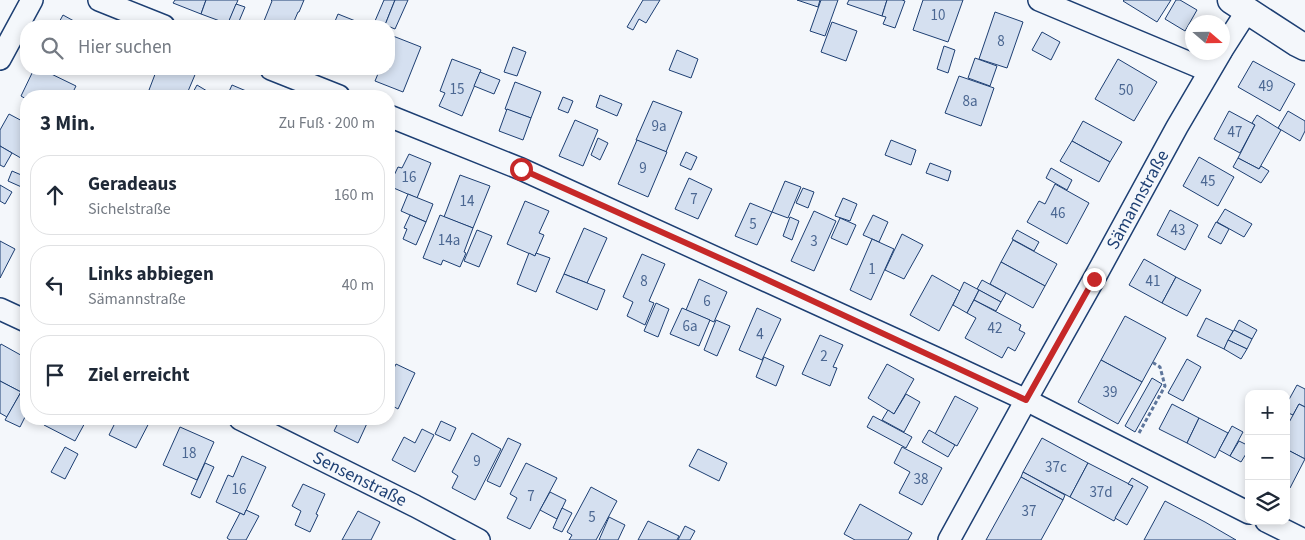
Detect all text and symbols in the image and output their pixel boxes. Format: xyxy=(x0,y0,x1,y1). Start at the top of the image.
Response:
house number: 10 xyxy=(931,5,945,26)
north arrow xyxy=(1185,15,1230,60)
search box xyxy=(20,20,395,75)
house number: 8 xyxy=(997,31,1005,52)
icon: search xyxy=(38,34,66,62)
text: Hier suchen xyxy=(78,34,172,61)
house number: 49 xyxy=(1259,76,1273,97)
house number: 15 xyxy=(450,79,464,100)
house number: 50 xyxy=(1119,80,1133,101)
house number: 8a xyxy=(962,91,978,112)
text: 3 Min. xyxy=(40,108,95,138)
text: Zu Fuß · 200 m xyxy=(279,112,375,134)
house number: 9a xyxy=(651,116,667,137)
house number: 47 xyxy=(1228,122,1242,143)
street label: Sämannstraße xyxy=(1100,146,1175,254)
route start xyxy=(510,158,533,181)
house number: 9 xyxy=(639,158,647,179)
house number: 16 xyxy=(402,167,416,188)
text: Geradeaus xyxy=(88,171,177,198)
house number: 45 xyxy=(1201,171,1215,192)
icon: ahead xyxy=(41,181,69,209)
text: 160 m xyxy=(334,184,374,206)
house number: 7 xyxy=(690,189,698,210)
house number: 14 xyxy=(460,191,475,212)
text: Sichelstraße xyxy=(88,198,171,220)
house number: 46 xyxy=(1051,203,1065,224)
house number: 5 xyxy=(749,214,757,235)
house number: 43 xyxy=(1171,220,1185,241)
house number: 14a xyxy=(438,230,460,251)
house number: 3 xyxy=(810,231,818,252)
house number: 1 xyxy=(868,259,876,280)
text: Links abbiegen xyxy=(88,261,214,288)
route end xyxy=(1083,268,1106,291)
icon: left xyxy=(41,271,69,299)
house number: 8 xyxy=(640,271,648,292)
house number: 41 xyxy=(1146,271,1160,292)
text: 40 m xyxy=(342,274,374,296)
text: Sämannstraße xyxy=(88,288,186,310)
house number: 6 xyxy=(703,291,711,312)
house number: 6a xyxy=(682,316,698,337)
house number: 42 xyxy=(988,318,1002,339)
house number: 4 xyxy=(756,324,764,345)
house number: 2 xyxy=(820,346,828,367)
icon: arrive xyxy=(41,361,69,389)
text: Ziel erreicht xyxy=(88,362,189,389)
house number: 39 xyxy=(1103,382,1117,403)
map controls xyxy=(1245,390,1290,525)
button: + xyxy=(1245,390,1290,435)
button: − xyxy=(1245,435,1290,480)
house number: 18 xyxy=(182,443,196,464)
street label: Sensenstraße xyxy=(308,445,411,513)
house number: 9 xyxy=(473,451,481,472)
house number: 37c xyxy=(1045,457,1067,478)
house number: 38 xyxy=(914,469,928,490)
house number: 16 xyxy=(232,479,246,500)
button: layers xyxy=(1245,480,1290,525)
house number: 37d xyxy=(1089,482,1113,503)
house number: 7 xyxy=(527,486,535,507)
house number: 37 xyxy=(1022,501,1036,522)
house number: 5 xyxy=(588,507,596,528)

